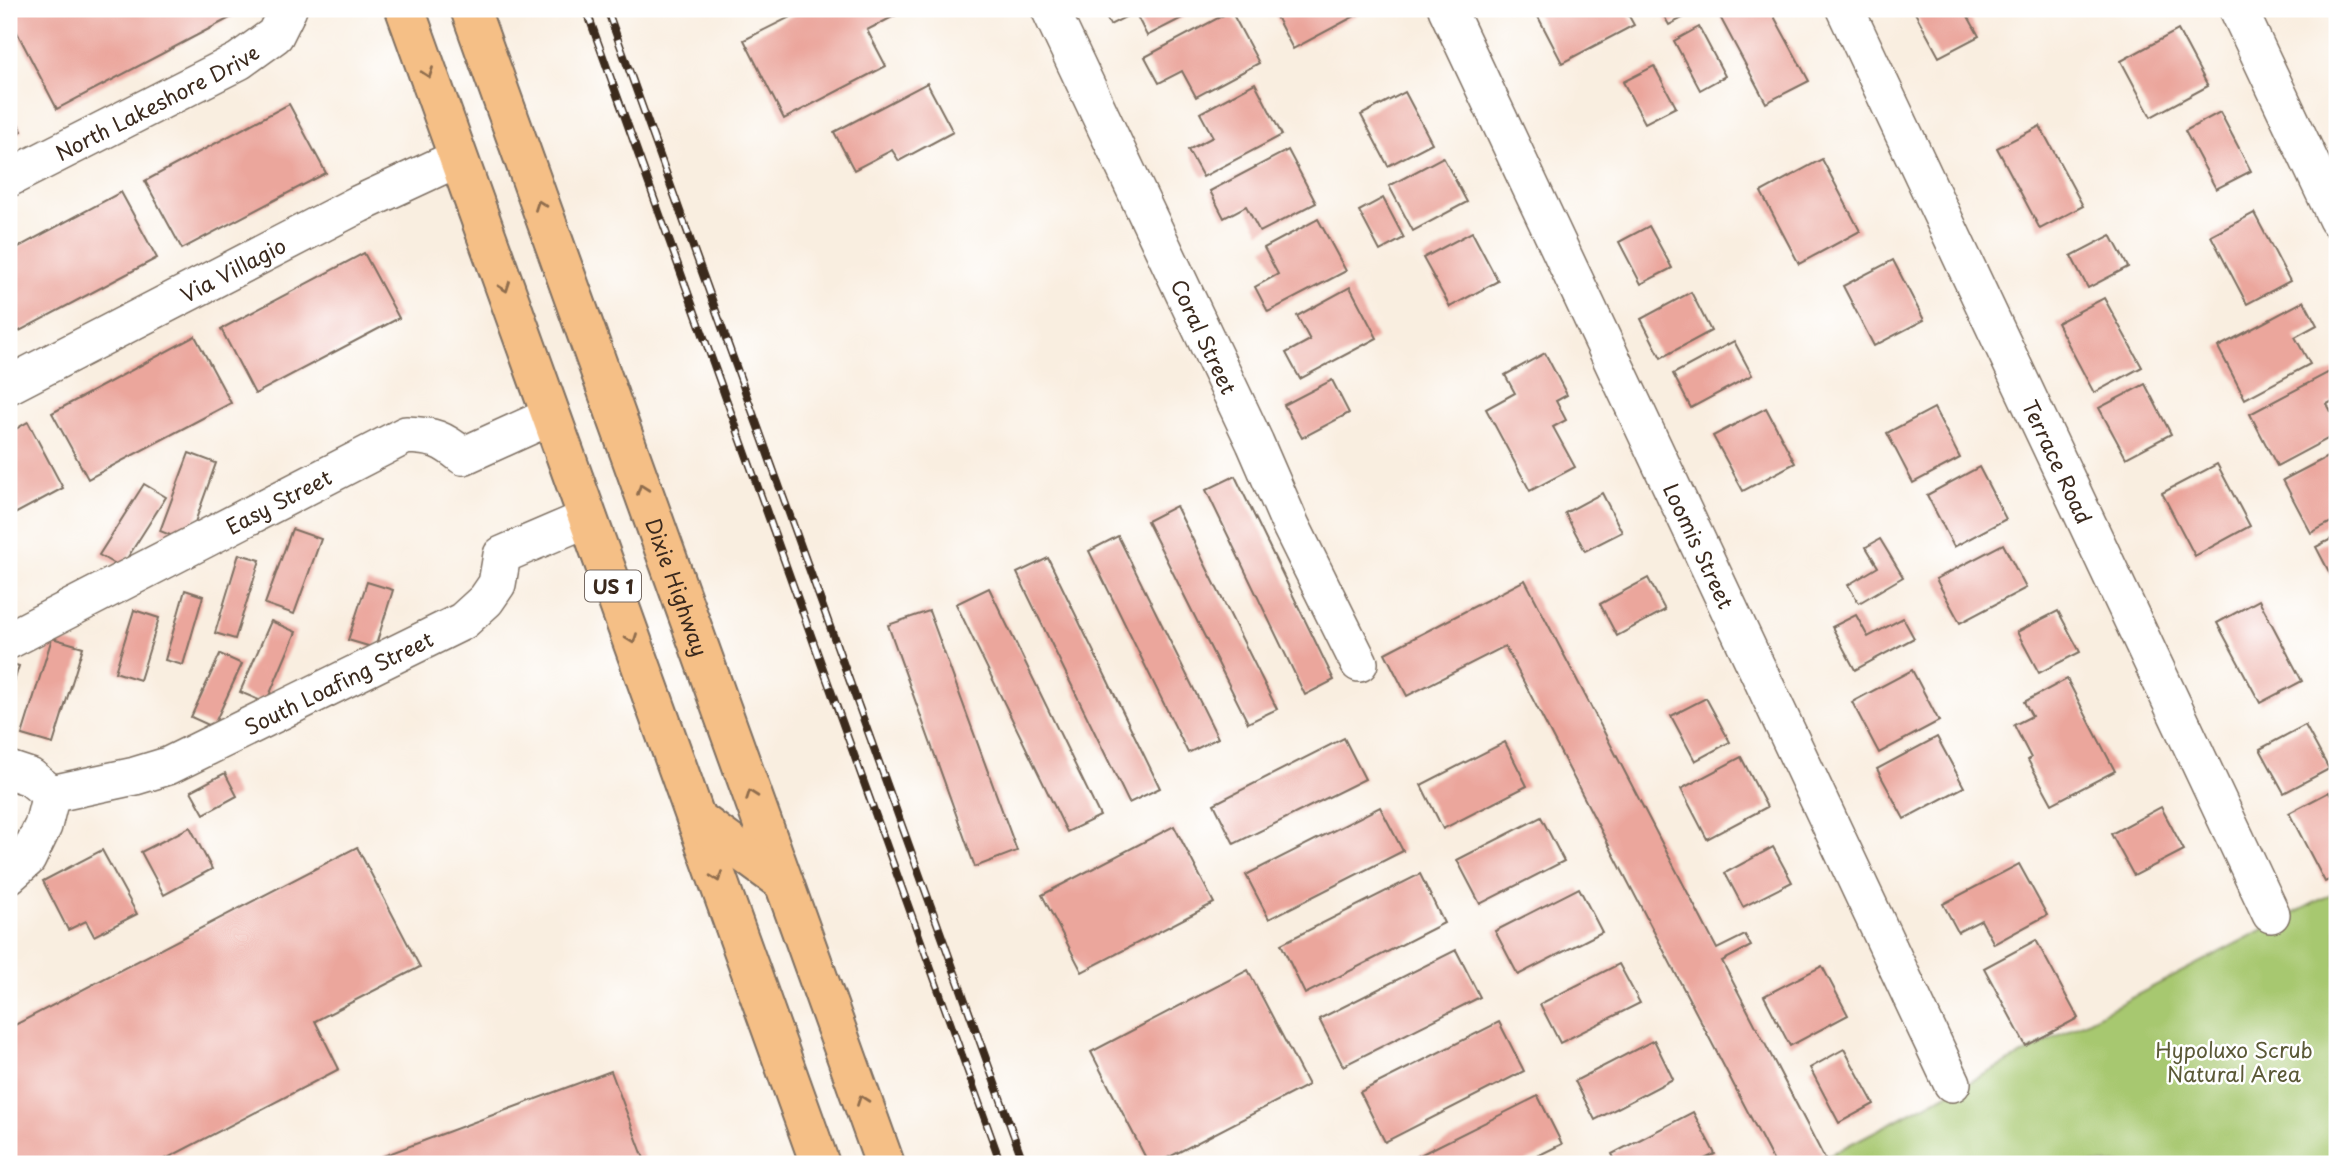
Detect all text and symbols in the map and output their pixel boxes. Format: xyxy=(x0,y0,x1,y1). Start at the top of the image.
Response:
street label: North Lakeshore Drive xyxy=(49,36,265,168)
one-way arrow xyxy=(420,67,434,79)
one-way arrow xyxy=(534,200,548,212)
street label: Via Villagio xyxy=(174,229,291,310)
street label: Coral Street xyxy=(1164,273,1246,399)
one-way arrow xyxy=(497,281,511,293)
street label: Terrace Road xyxy=(2015,394,2101,529)
street label: Easy Street xyxy=(220,460,337,542)
street label: Loomis Street xyxy=(1656,477,1743,614)
one-way arrow xyxy=(636,483,650,495)
street label: Dixie Highway xyxy=(638,513,717,660)
road number: US 1 xyxy=(585,570,641,601)
street label: South Loafing Street xyxy=(238,622,438,742)
one-way arrow xyxy=(624,633,638,645)
one-way arrow xyxy=(746,790,760,802)
one-way arrow xyxy=(709,870,723,882)
park label: Hypoluxo Scrub Natural Area xyxy=(2155,1033,2313,1089)
one-way arrow xyxy=(856,1095,870,1107)

